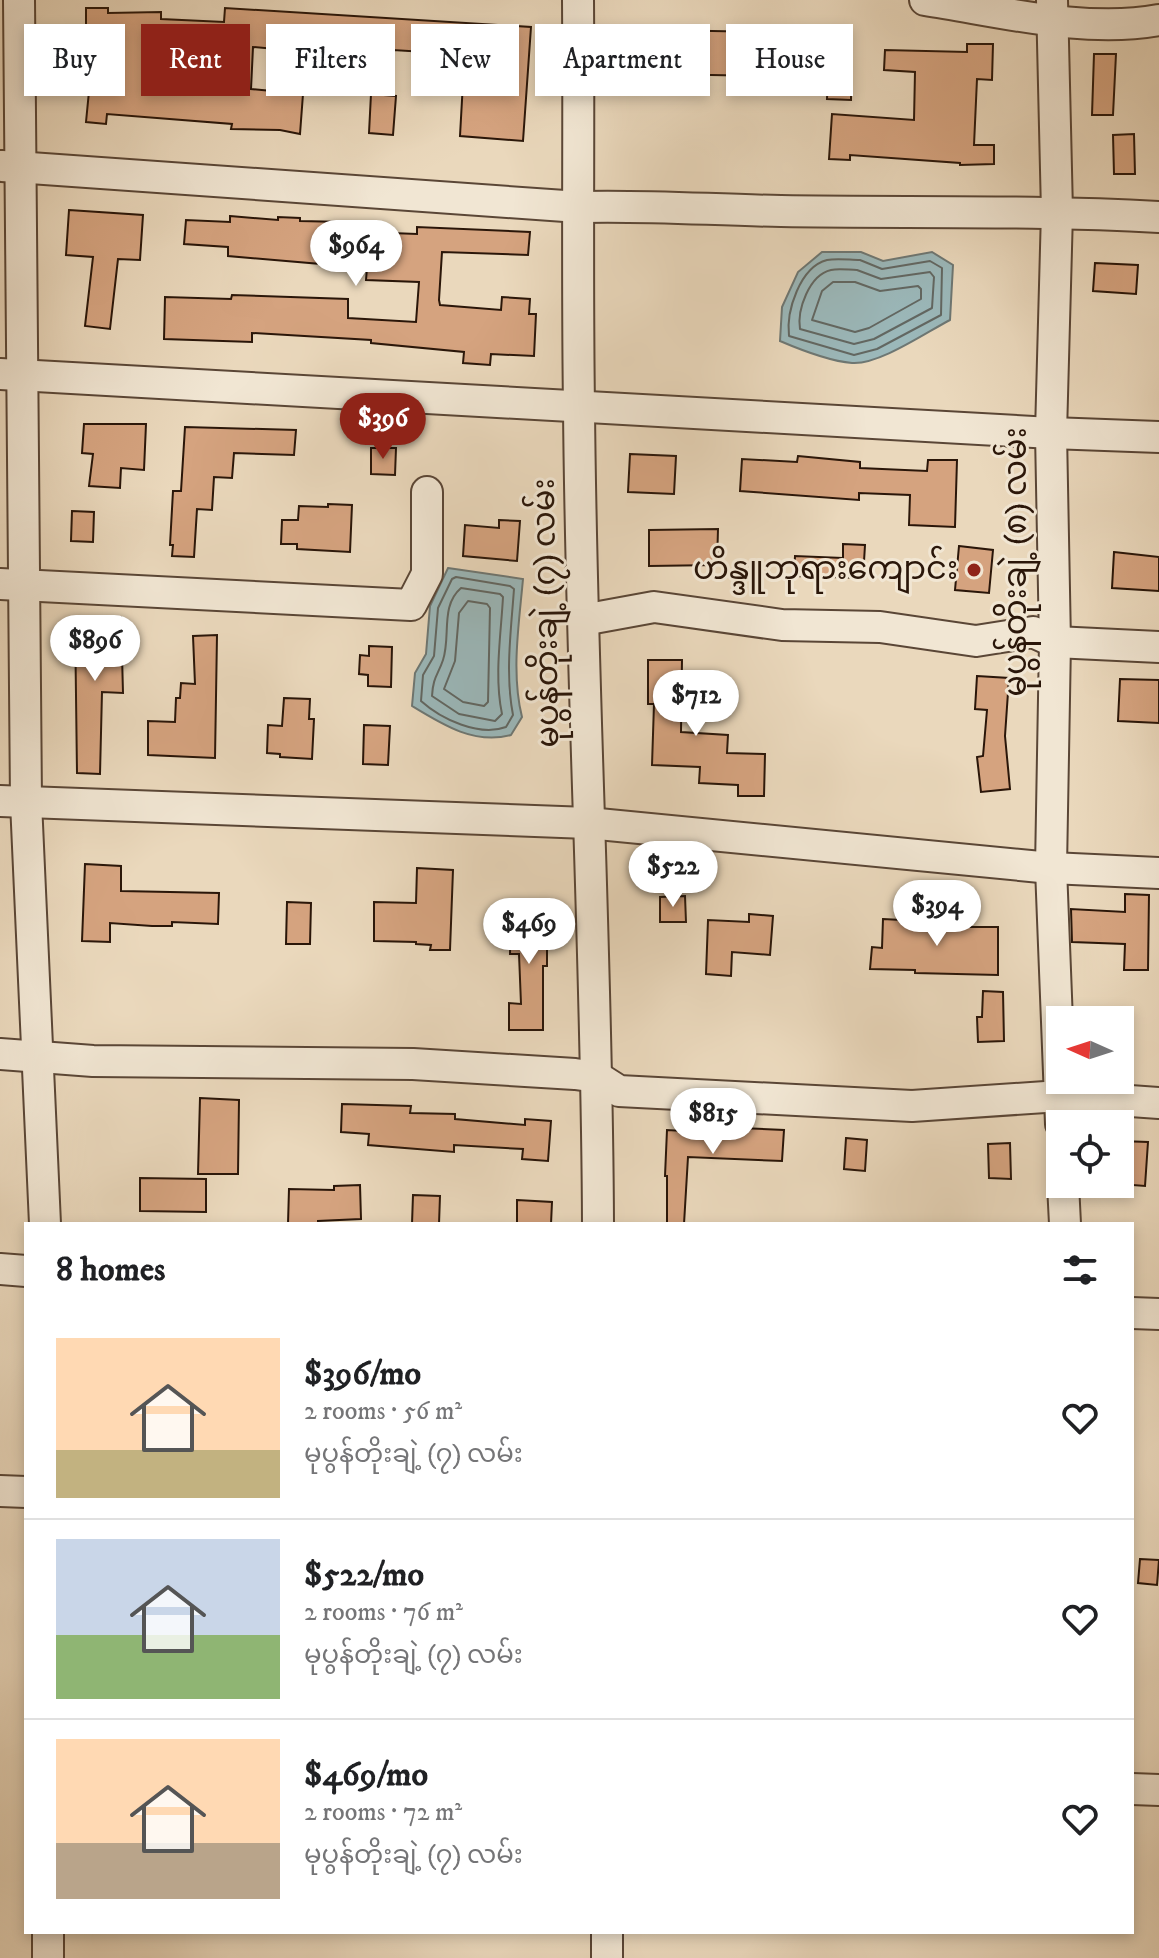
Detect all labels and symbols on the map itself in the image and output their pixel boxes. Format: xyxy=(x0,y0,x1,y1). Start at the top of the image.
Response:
pin: $964 xyxy=(309,220,403,288)
pin: $396 xyxy=(336,393,430,461)
street label: မုပွန်တိုးချဲ့ (၈) လမ်း xyxy=(992,427,1041,697)
street label: မုပွန်တိုးချဲ့ (၇) လမ်း xyxy=(520,478,573,748)
place label: ဟိန္ဒူဘုရားကျောင်း xyxy=(693,545,958,595)
marker: ဟိန္ဒူဘုရားကျောင်း xyxy=(965,561,983,579)
pin: $896 xyxy=(48,615,142,683)
pin: $712 xyxy=(649,670,743,738)
pin: $522 xyxy=(626,841,720,909)
pin: $394 xyxy=(890,880,984,948)
pin: $469 xyxy=(482,898,576,966)
north arrow xyxy=(1046,1006,1134,1094)
pin: $815 xyxy=(666,1088,760,1156)

